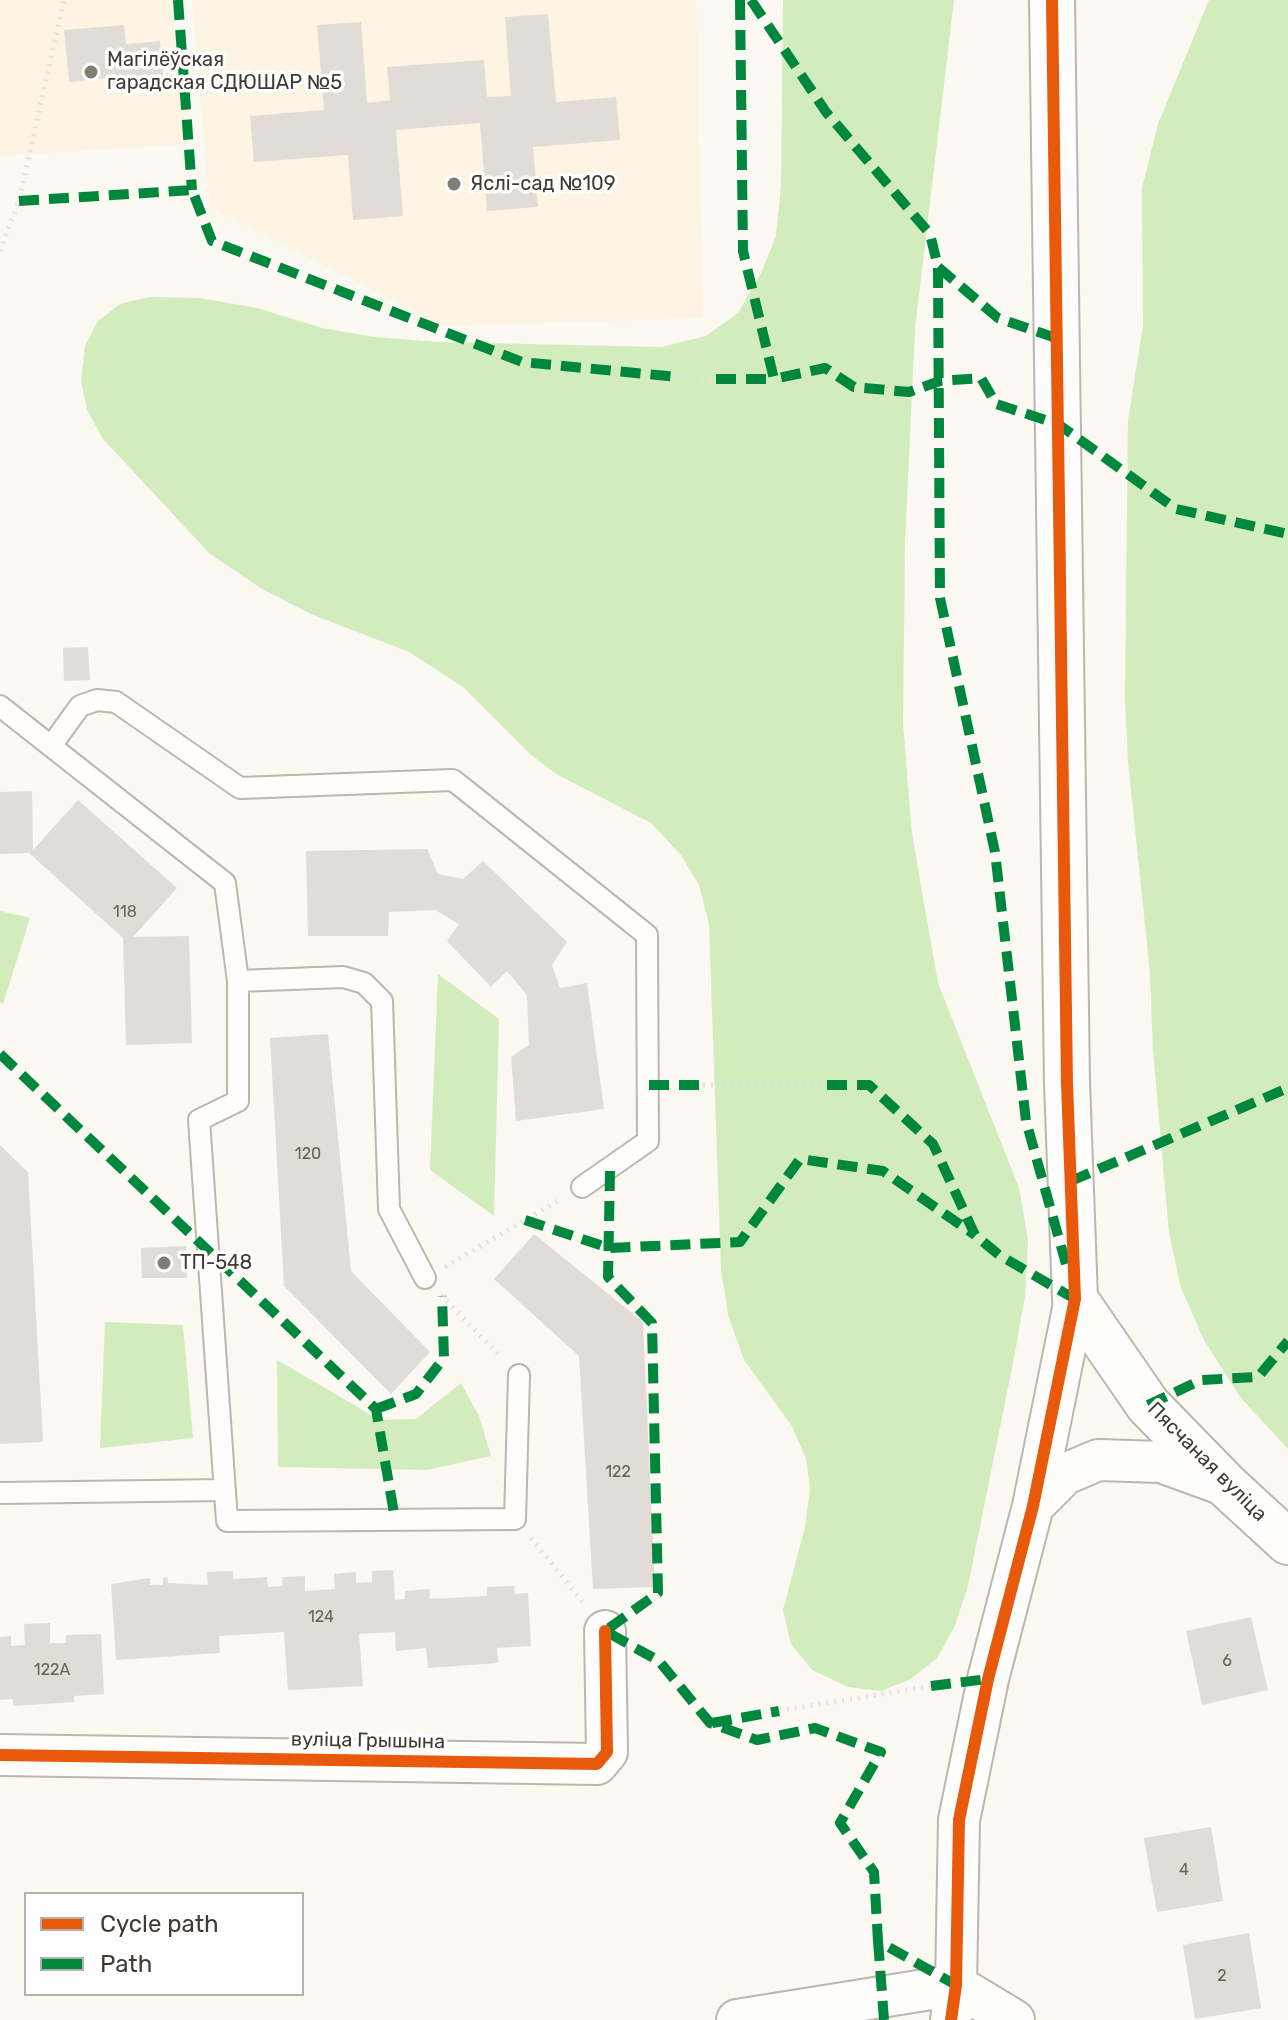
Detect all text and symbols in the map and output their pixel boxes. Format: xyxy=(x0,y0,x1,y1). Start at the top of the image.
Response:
place label: Магілёўская гарадская СДЮШАР №5 xyxy=(107,48,342,95)
marker: Магілёўская гарадская СДЮШАР №5 xyxy=(82,63,100,81)
place label: Яслі-сад №109 xyxy=(470,172,616,196)
marker: Яслі-сад №109 xyxy=(445,175,463,193)
house number: 118 xyxy=(113,902,137,922)
house number: 120 xyxy=(295,1144,321,1164)
place label: ТП-548 xyxy=(180,1251,252,1275)
marker: ТП-548 xyxy=(155,1254,173,1272)
street label: Пясчаная вуліца xyxy=(1142,1397,1272,1527)
house number: 122 xyxy=(605,1462,631,1482)
house number: 124 xyxy=(308,1607,334,1627)
house number: 6 xyxy=(1222,1651,1232,1671)
house number: 122А xyxy=(34,1660,70,1680)
street label: вуліца Грышына xyxy=(291,1728,445,1754)
house number: 4 xyxy=(1179,1860,1189,1880)
legend xyxy=(24,1892,304,1996)
text: Cycle path xyxy=(100,1910,219,1938)
text: Path xyxy=(100,1950,152,1978)
house number: 2 xyxy=(1217,1966,1227,1986)

